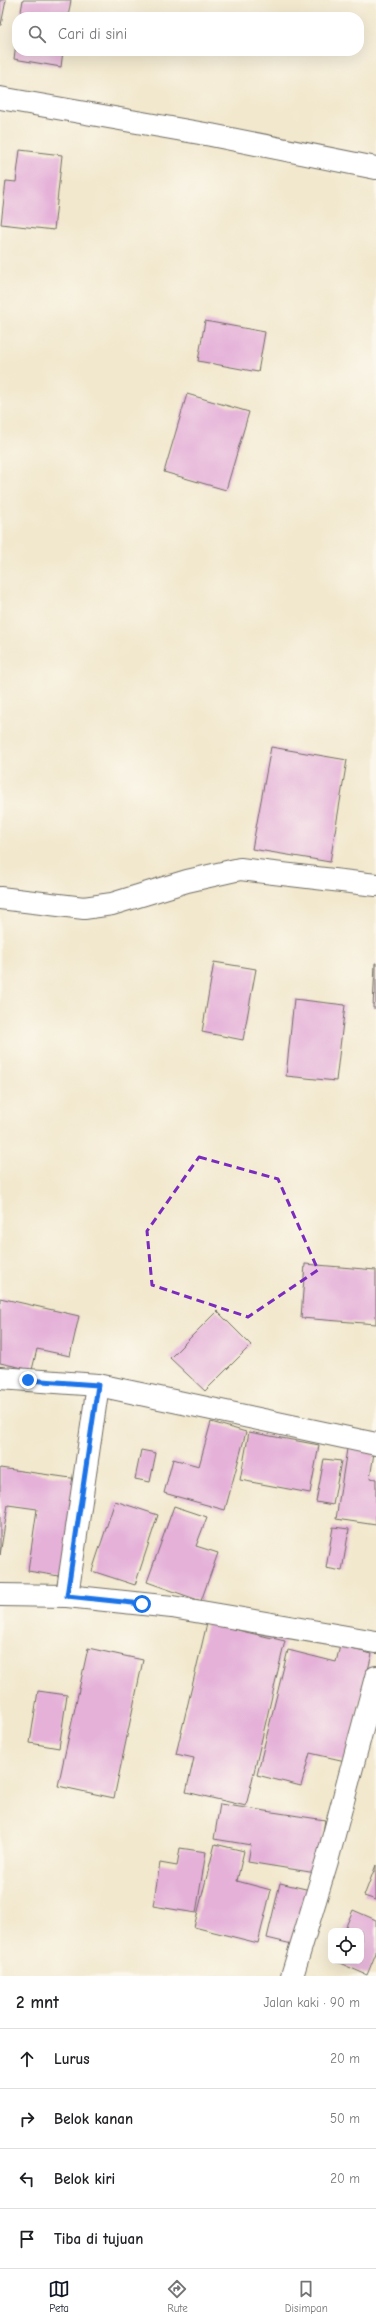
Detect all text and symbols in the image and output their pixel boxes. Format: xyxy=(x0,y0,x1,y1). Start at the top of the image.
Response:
search box xyxy=(12,12,364,56)
icon: search xyxy=(26,23,48,45)
text: Cari di sini xyxy=(58,25,127,43)
route end xyxy=(19,1371,37,1389)
route start xyxy=(133,1595,151,1613)
map controls xyxy=(328,1928,364,1964)
button: locate xyxy=(328,1928,364,1964)
text: 2 mnt xyxy=(16,1993,59,2012)
text: Jalan kaki · 90 m xyxy=(263,1995,360,2010)
icon: ahead xyxy=(16,2048,38,2070)
text: Lurus xyxy=(54,2050,90,2068)
text: 20 m xyxy=(330,2051,360,2066)
icon: right xyxy=(16,2108,38,2130)
text: Belok kanan xyxy=(54,2110,133,2128)
text: 50 m xyxy=(330,2111,360,2126)
icon: left xyxy=(16,2168,38,2190)
text: Belok kiri xyxy=(54,2170,115,2188)
text: 20 m xyxy=(330,2171,360,2186)
icon: arrive xyxy=(16,2228,38,2250)
text: Tiba di tujuan xyxy=(54,2230,143,2248)
tab: Peta xyxy=(48,2278,70,2315)
tab: Rute xyxy=(166,2278,188,2315)
tab: Disimpan xyxy=(285,2278,328,2315)

